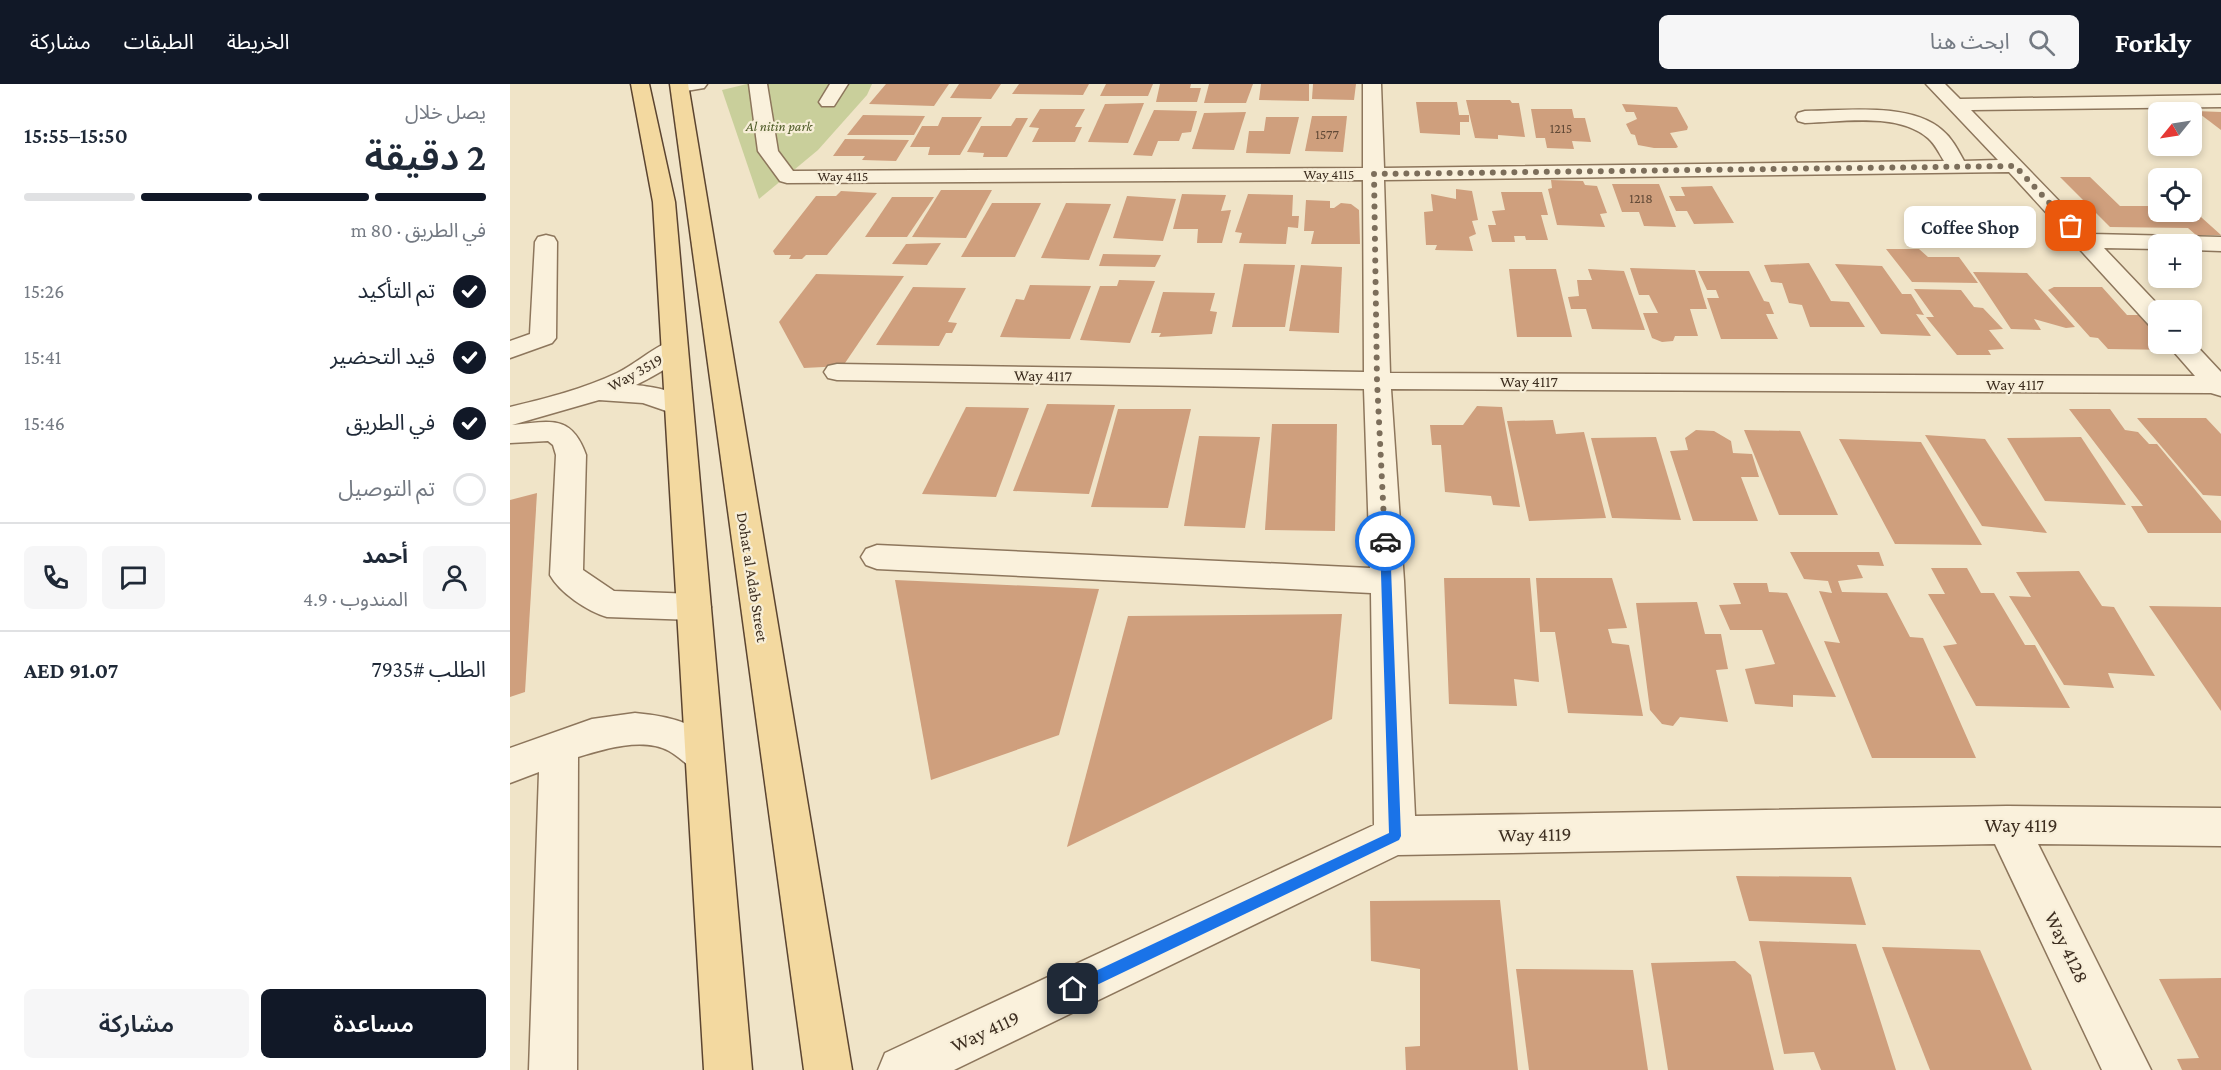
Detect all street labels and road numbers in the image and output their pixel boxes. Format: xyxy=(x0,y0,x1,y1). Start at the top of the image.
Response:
street label: Way 4115 xyxy=(1304,166,1354,182)
street label: Way 4115 xyxy=(818,168,868,184)
street label: Way 3519 xyxy=(605,350,666,395)
street label: Way 4117 xyxy=(1014,366,1073,386)
street label: Way 4117 xyxy=(1500,373,1559,391)
street label: Way 4117 xyxy=(1986,376,2045,394)
street label: Dohat al Adab Street xyxy=(734,511,771,644)
street label: Way 4119 xyxy=(1984,814,2058,837)
street label: Way 4119 xyxy=(1498,822,1572,847)
street label: Way 4128 xyxy=(2039,908,2094,987)
street label: Way 4119 xyxy=(947,1006,1023,1057)

